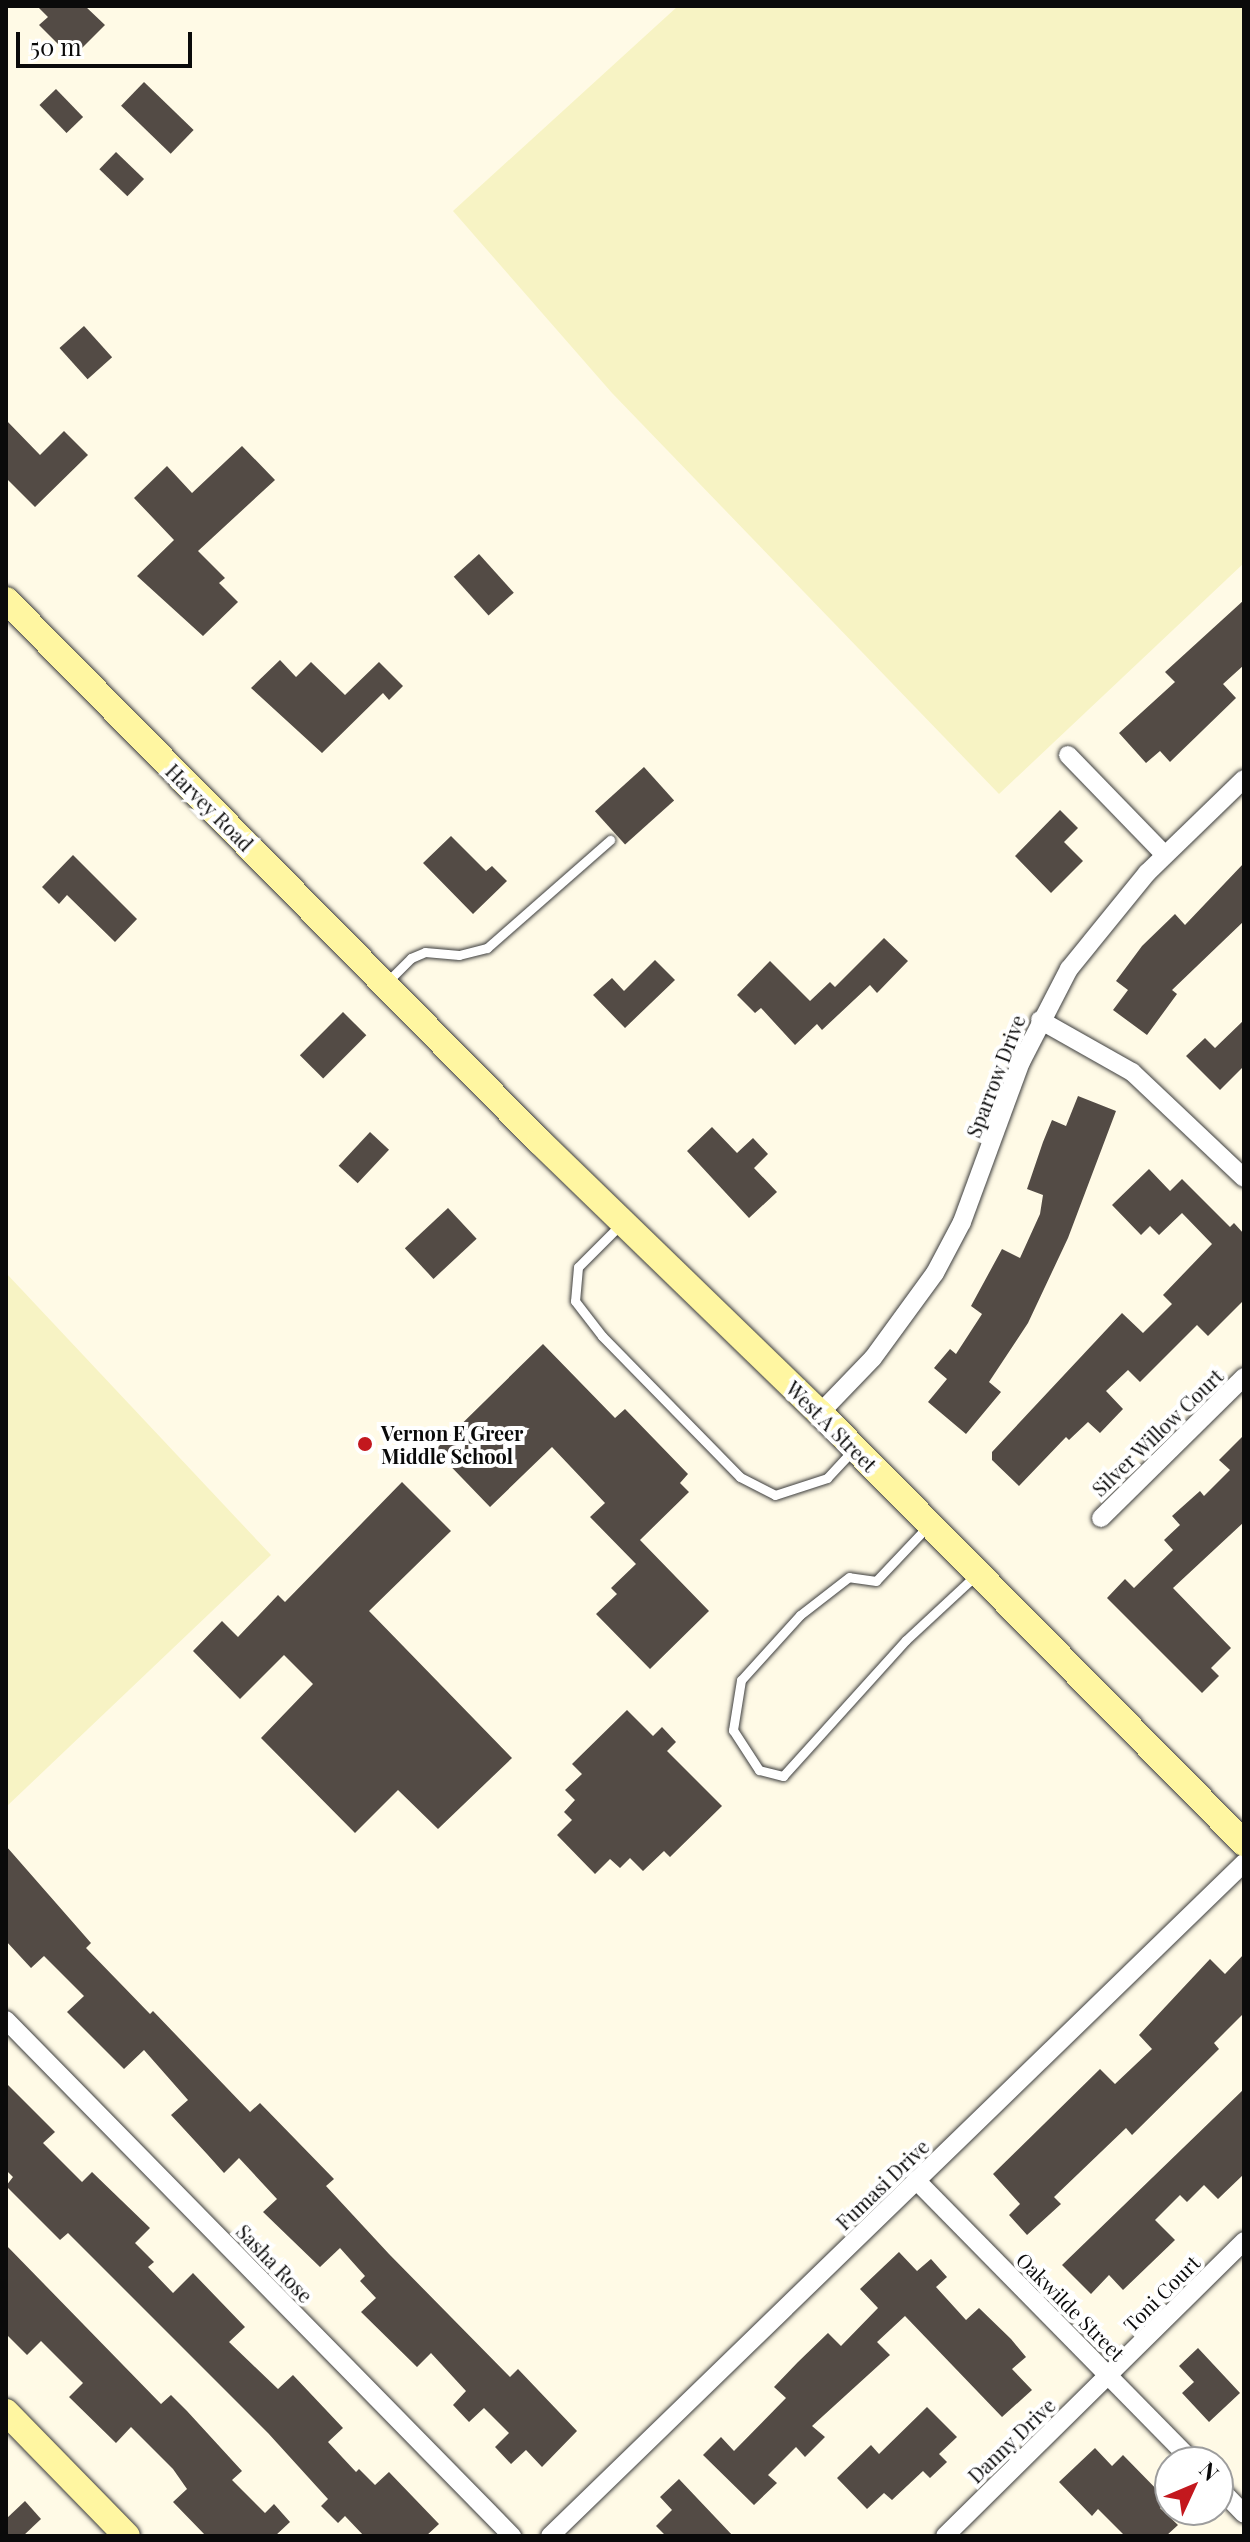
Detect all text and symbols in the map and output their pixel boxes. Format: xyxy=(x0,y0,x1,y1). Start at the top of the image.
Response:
scale bar xyxy=(20,16,196,66)
text: 50 m xyxy=(30,30,82,62)
street label: Harvey Road xyxy=(161,758,259,856)
street label: Sparrow Drive xyxy=(961,1011,1029,1141)
street label: Silver Willow Court xyxy=(1086,1363,1228,1501)
street label: West A Street xyxy=(781,1375,883,1477)
place label: Vernon E Greer Middle School xyxy=(381,1420,523,1467)
marker: Vernon E Greer Middle School xyxy=(356,1435,374,1453)
street label: Fumasi Drive xyxy=(831,2134,933,2234)
street label: Sasha Rose xyxy=(232,2219,318,2307)
street label: Oakwilde Street xyxy=(1012,2247,1130,2365)
street label: Toni Court xyxy=(1118,2250,1204,2336)
street label: Danny Drive xyxy=(962,2392,1060,2488)
north arrow xyxy=(1154,2446,1234,2526)
text: N xyxy=(1194,2455,1226,2487)

